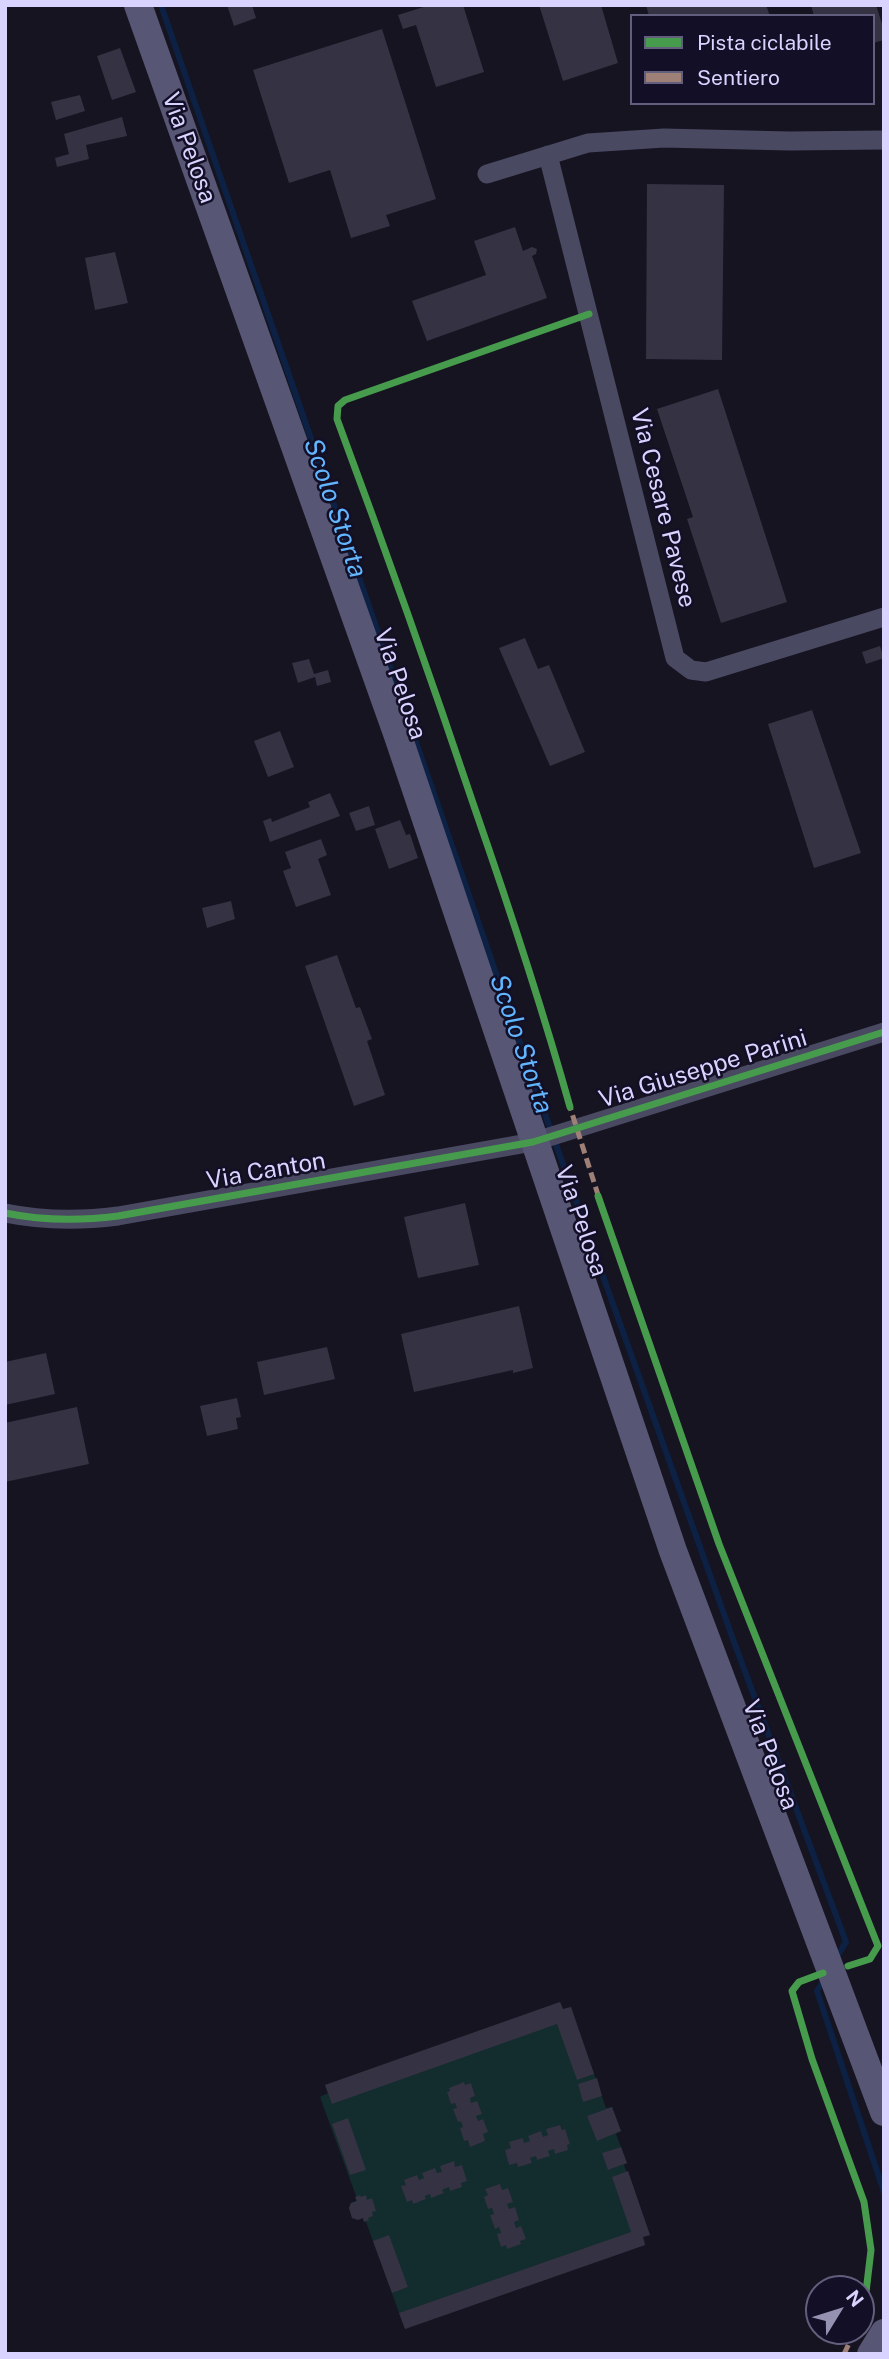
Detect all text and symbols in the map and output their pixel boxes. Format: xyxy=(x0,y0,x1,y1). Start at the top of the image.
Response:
legend xyxy=(630,14,875,105)
text: Pista ciclabile xyxy=(697,30,832,55)
text: Sentiero xyxy=(697,65,780,90)
street label: Via Pelosa xyxy=(156,89,222,207)
street label: Via Cesare Pavese xyxy=(624,405,702,611)
water label: Scolo Storta xyxy=(297,434,373,582)
street label: Via Pelosa xyxy=(368,625,432,743)
water label: Scolo Storta xyxy=(483,970,559,1118)
street label: Via Giuseppe Parini xyxy=(596,1024,810,1114)
street label: Via Canton xyxy=(204,1146,328,1196)
street label: Via Pelosa xyxy=(549,1162,613,1280)
street label: Via Pelosa xyxy=(736,1696,804,1814)
north arrow xyxy=(805,2275,875,2345)
text: N xyxy=(842,2286,868,2311)

